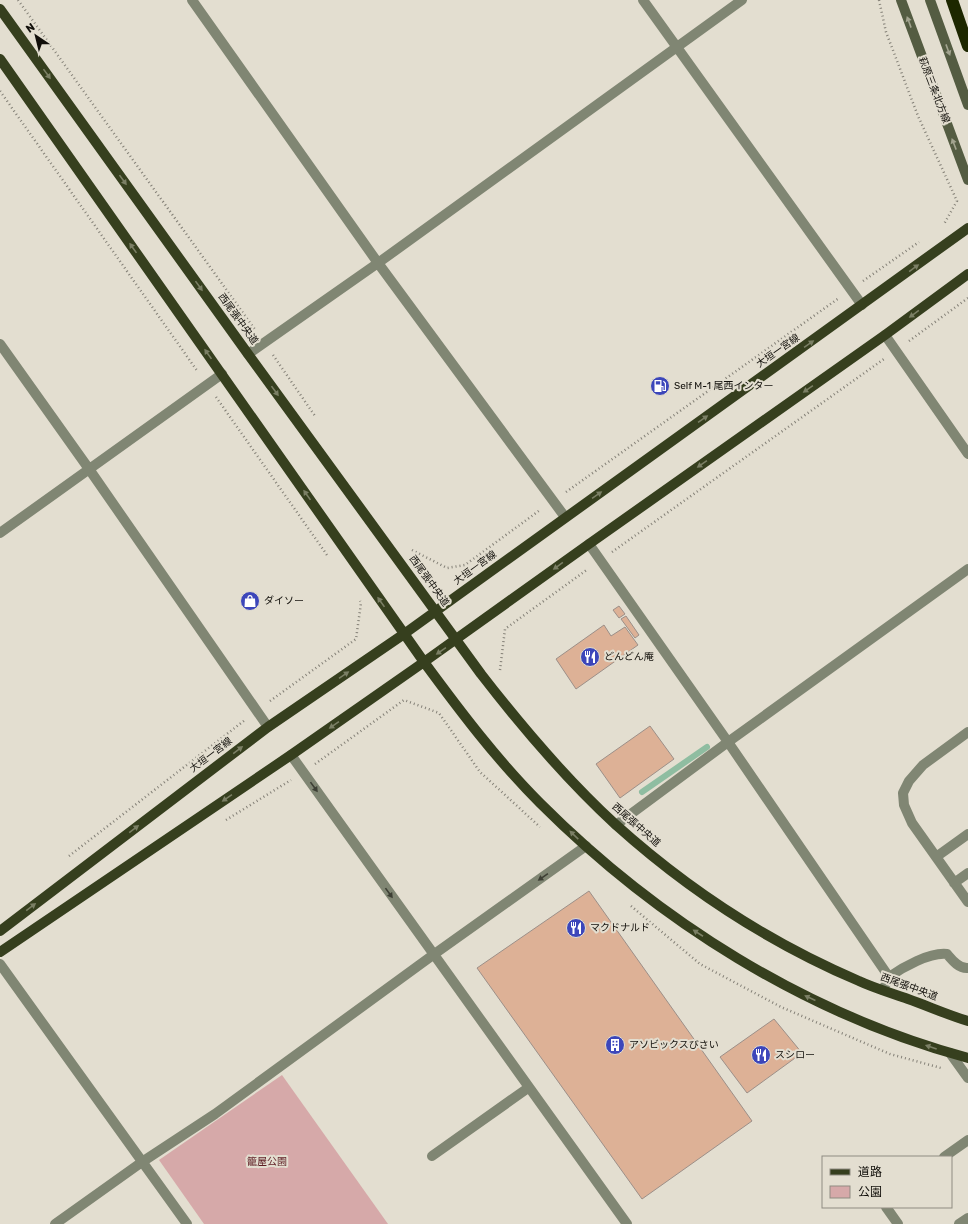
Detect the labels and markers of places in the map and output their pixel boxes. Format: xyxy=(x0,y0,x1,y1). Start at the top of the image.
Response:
fuel station icon: Self M-1 尾西インター xyxy=(649,375,671,397)
place label: Self M-1 尾西インター xyxy=(674,380,773,392)
shop icon: ダイソー xyxy=(239,590,261,612)
place label: ダイソー xyxy=(264,595,304,607)
restaurant icon: どんどん庵 xyxy=(579,646,601,668)
place label: どんどん庵 xyxy=(604,651,654,663)
restaurant icon: マクドナルド xyxy=(565,917,587,939)
place label: マクドナルド xyxy=(590,922,650,934)
building icon: アソビックスびさい xyxy=(604,1034,626,1056)
place label: アソビックスびさい xyxy=(629,1039,719,1051)
restaurant icon: スシロー xyxy=(750,1044,772,1066)
place label: スシロー xyxy=(775,1049,815,1061)

